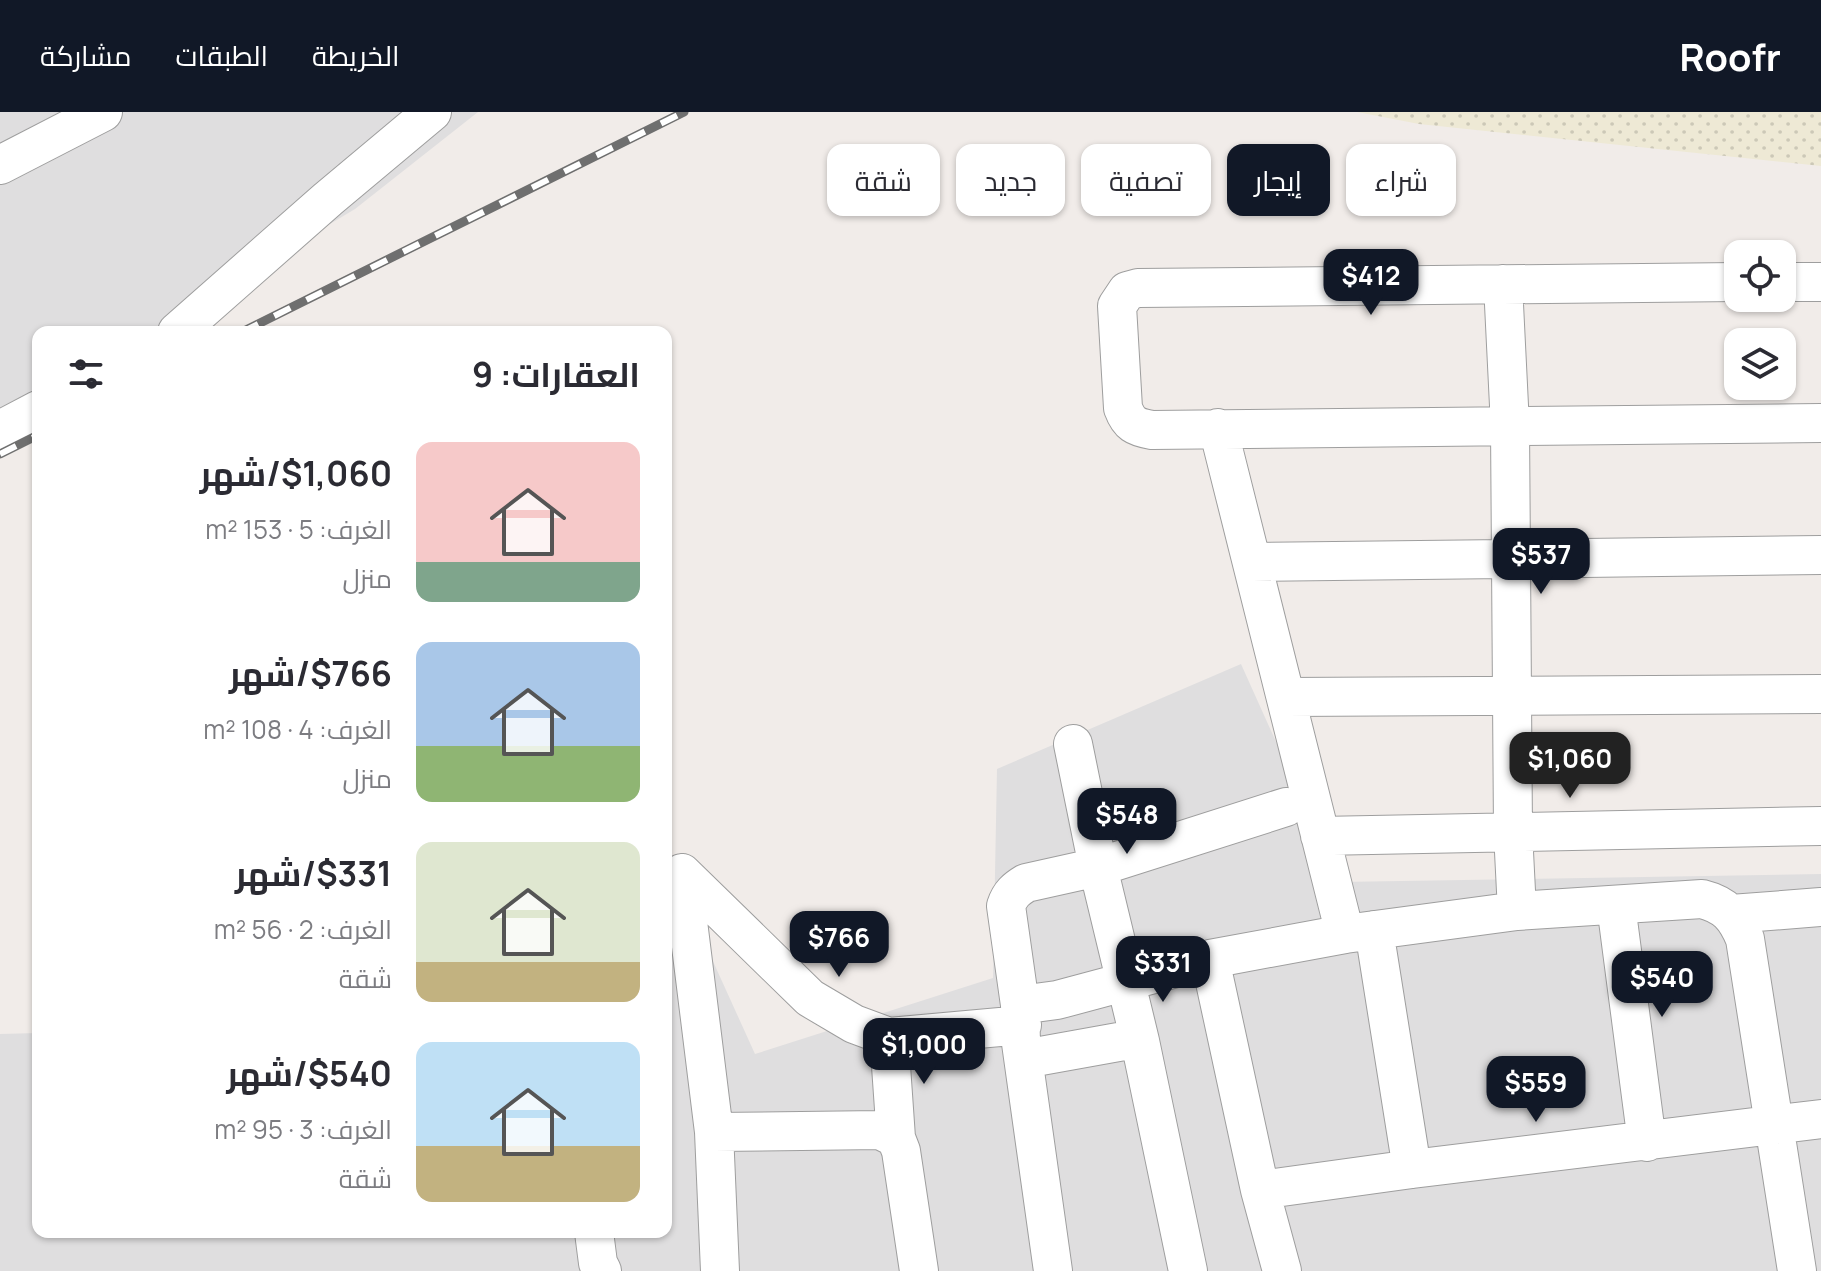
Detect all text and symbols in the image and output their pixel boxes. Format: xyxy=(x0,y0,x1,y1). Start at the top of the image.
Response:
text: Roofr xyxy=(1679,30,1781,82)
text: مشاركة xyxy=(40,36,131,74)
text: الطبقات xyxy=(175,36,268,74)
text: الخريطة xyxy=(312,36,399,74)
chip: شقة xyxy=(827,144,940,216)
chip: جديد xyxy=(956,144,1065,216)
chip: تصفية xyxy=(1081,144,1211,216)
chip: إيجار xyxy=(1227,144,1330,216)
chip: شراء xyxy=(1346,144,1456,216)
map controls xyxy=(1724,240,1796,400)
button: locate xyxy=(1724,240,1796,312)
pin: $412 xyxy=(1324,249,1418,317)
text: $412 xyxy=(1341,257,1401,293)
button: layers xyxy=(1724,328,1796,400)
text: العقارات: 9 xyxy=(472,351,640,397)
icon: filters xyxy=(64,352,108,396)
text: $1,060/شهر xyxy=(200,450,392,496)
icon: home xyxy=(480,474,576,570)
text: الغرف: 5 · 153 m² xyxy=(205,511,392,547)
pin: $537 xyxy=(1494,528,1588,596)
text: $537 xyxy=(1511,536,1571,572)
text: منزل xyxy=(343,560,392,596)
text: $766/شهر xyxy=(229,650,392,696)
icon: home xyxy=(480,674,576,770)
text: الغرف: 4 · 108 m² xyxy=(203,711,392,747)
pin: $1,060 xyxy=(1505,732,1635,800)
text: $1,060 xyxy=(1528,740,1612,776)
text: منزل xyxy=(343,760,392,796)
pin: $548 xyxy=(1080,788,1174,856)
text: $548 xyxy=(1095,796,1159,832)
text: $331/شهر xyxy=(235,850,392,896)
icon: home xyxy=(480,874,576,970)
text: الغرف: 2 · 56 m² xyxy=(214,911,392,947)
pin: $766 xyxy=(792,911,886,979)
text: $766 xyxy=(808,919,870,955)
pin: $331 xyxy=(1116,936,1210,1004)
text: $331 xyxy=(1134,944,1192,980)
pin: $540 xyxy=(1615,951,1709,1019)
text: $540 xyxy=(1630,959,1694,995)
text: شقة xyxy=(339,960,392,996)
pin: $1,000 xyxy=(859,1018,989,1086)
text: $1,000 xyxy=(881,1026,967,1062)
text: $540/شهر xyxy=(226,1050,392,1096)
pin: $559 xyxy=(1489,1056,1583,1124)
text: $559 xyxy=(1505,1064,1567,1100)
icon: home xyxy=(480,1074,576,1170)
text: الغرف: 3 · 95 m² xyxy=(214,1111,392,1147)
text: شقة xyxy=(339,1160,392,1196)

